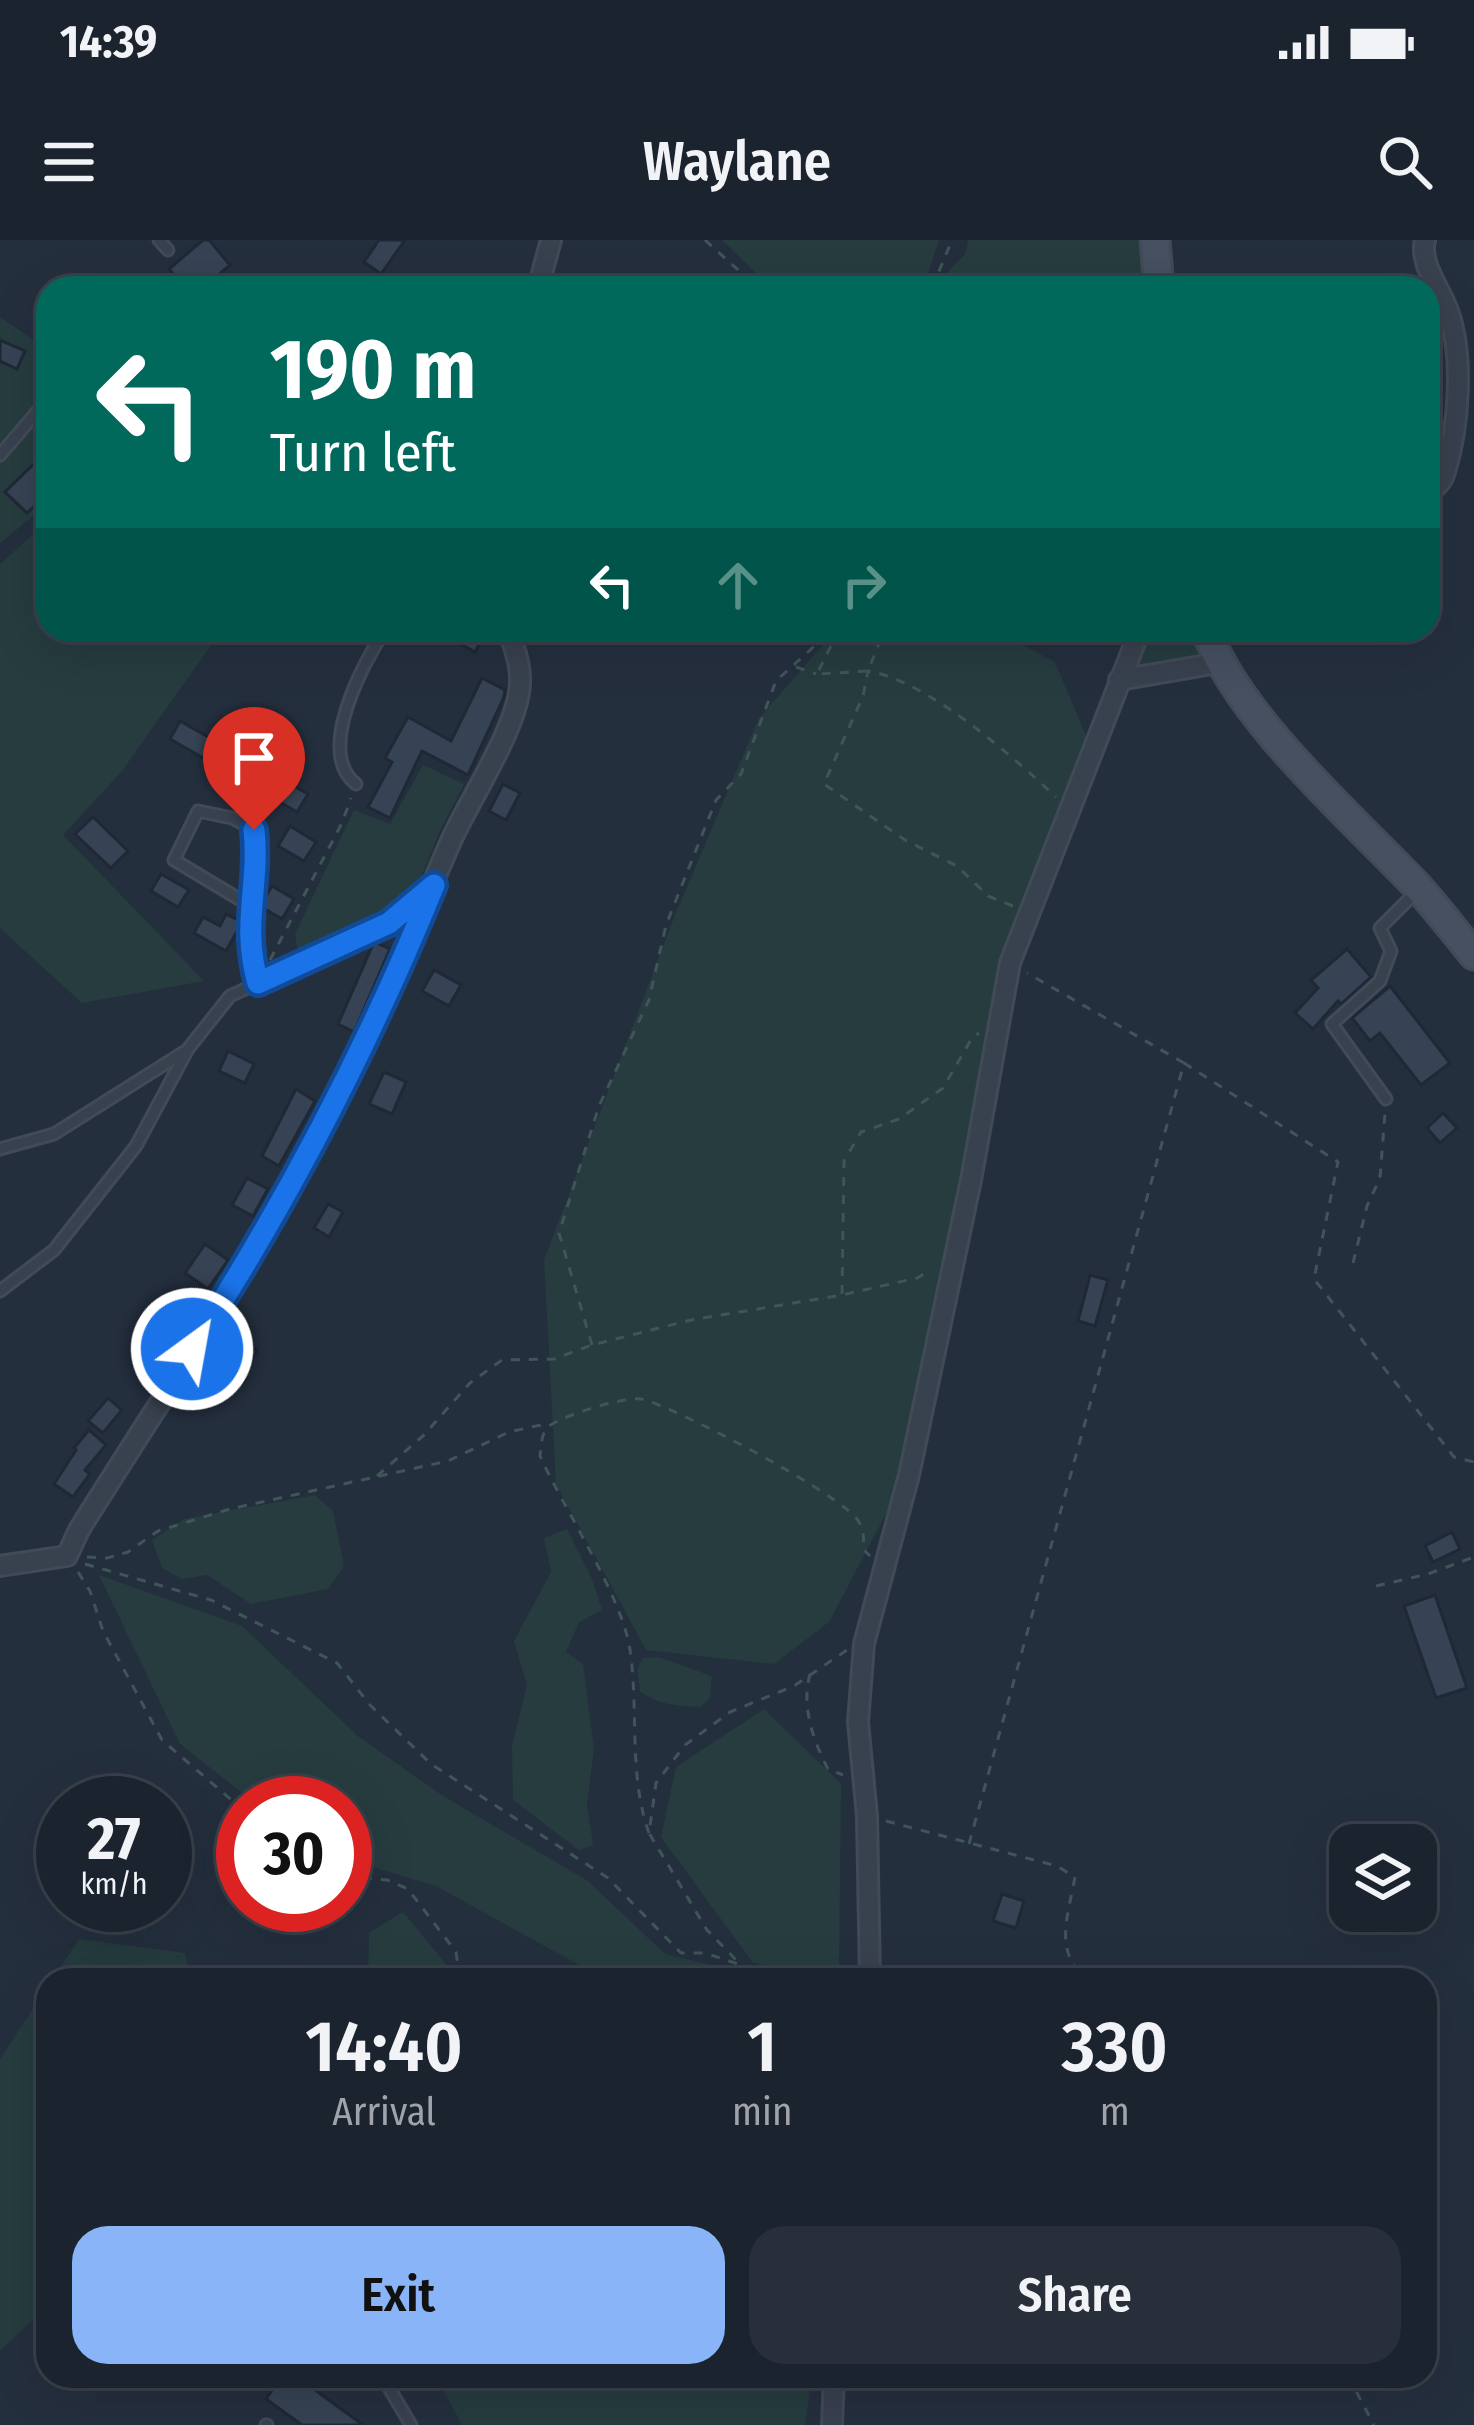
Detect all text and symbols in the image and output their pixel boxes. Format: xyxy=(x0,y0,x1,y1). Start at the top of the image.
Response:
text: 14:39 xyxy=(60,15,157,69)
icon: menu xyxy=(36,129,102,195)
icon: search xyxy=(1372,129,1438,195)
text: Waylane xyxy=(643,130,831,194)
text: 190 m xyxy=(270,319,476,420)
icon: left xyxy=(72,324,228,480)
text: Turn left xyxy=(270,421,456,485)
icon: left xyxy=(579,552,645,618)
icon: ahead xyxy=(705,552,771,618)
icon: right xyxy=(831,552,897,618)
pin xyxy=(203,707,305,830)
icon: arrive xyxy=(221,725,287,791)
position arrow xyxy=(129,1286,255,1412)
speed limit sign: 30 xyxy=(216,1776,372,1932)
text: 27 xyxy=(87,1803,141,1875)
map controls xyxy=(1329,1824,1437,1932)
button: layers xyxy=(1329,1824,1437,1932)
text: km/h xyxy=(81,1866,147,1902)
text: 14:40 xyxy=(305,2004,463,2090)
text: 1 xyxy=(747,2004,777,2090)
text: 330 xyxy=(1062,2004,1168,2090)
text: Arrival xyxy=(332,2089,436,2135)
text: min xyxy=(732,2089,792,2135)
text: m xyxy=(1100,2089,1130,2135)
button: Exit xyxy=(72,2226,725,2364)
button: Share xyxy=(749,2226,1401,2364)

